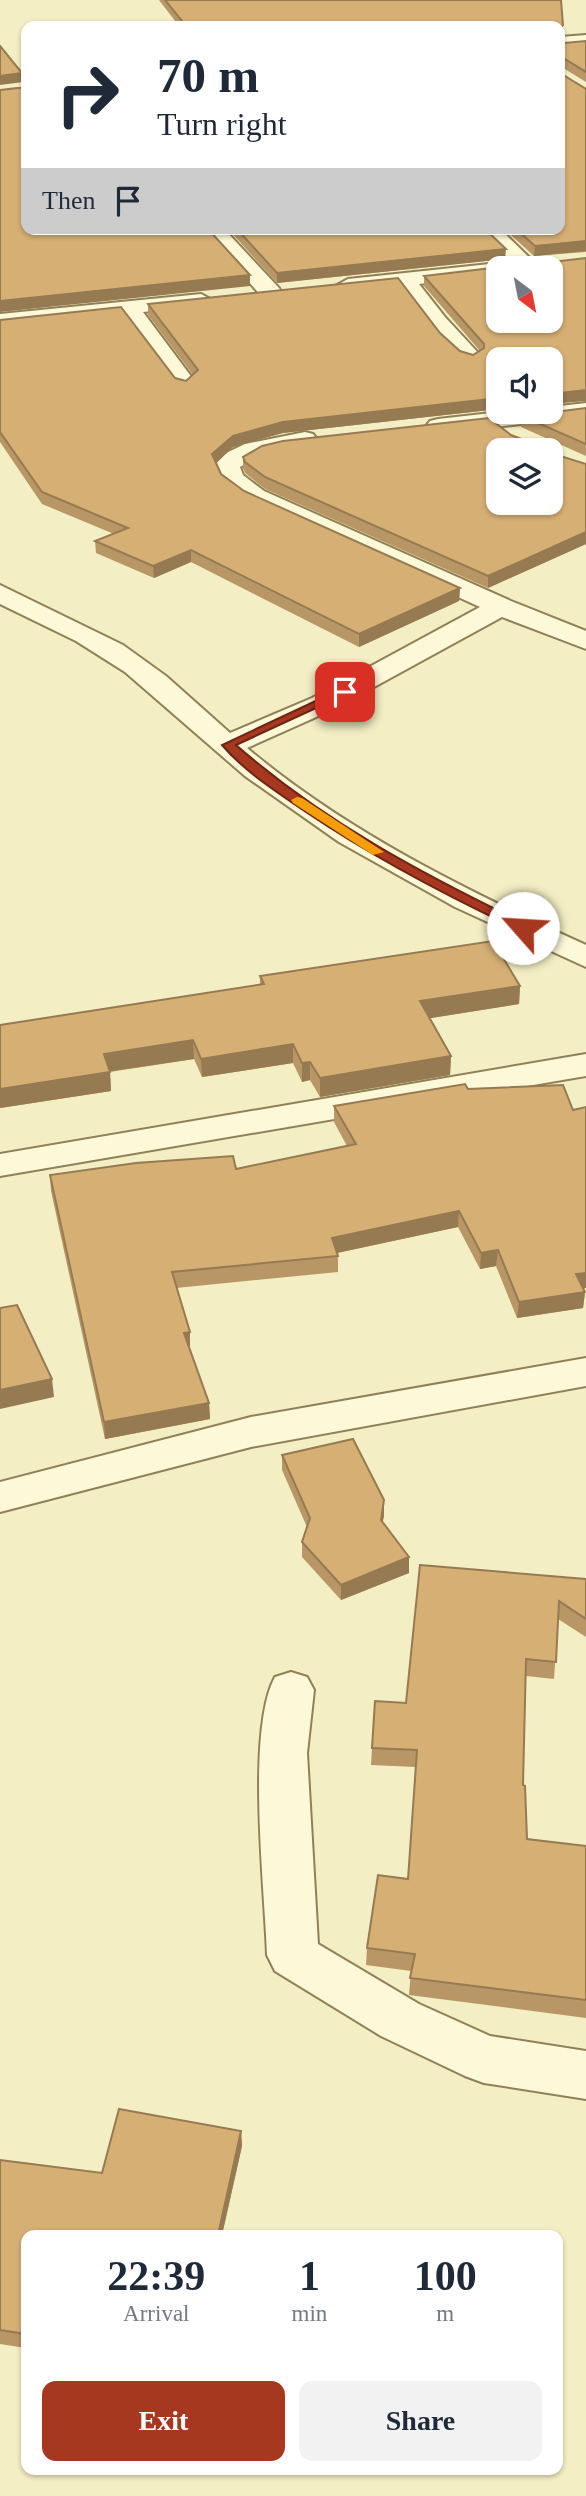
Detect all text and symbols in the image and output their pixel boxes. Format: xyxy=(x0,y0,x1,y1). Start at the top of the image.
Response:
text: 70 m xyxy=(157,48,259,103)
icon: right xyxy=(42,49,133,140)
text: Turn right xyxy=(157,106,287,142)
icon: arrive xyxy=(109,182,147,220)
text: Then xyxy=(42,186,95,215)
north arrow xyxy=(486,256,564,332)
map controls xyxy=(486,256,563,515)
button: sound xyxy=(486,347,563,424)
button: layers xyxy=(486,438,563,515)
pin xyxy=(315,662,375,722)
icon: arrive xyxy=(326,673,364,711)
position arrow xyxy=(486,891,560,965)
text: 22:39 xyxy=(107,2253,205,2299)
text: 1 xyxy=(299,2253,320,2299)
text: 100 xyxy=(414,2253,477,2299)
text: Arrival xyxy=(123,2301,190,2326)
text: min xyxy=(292,2301,327,2326)
text: m xyxy=(436,2301,454,2326)
button: Exit xyxy=(42,2381,285,2461)
button: Share xyxy=(299,2381,542,2461)

